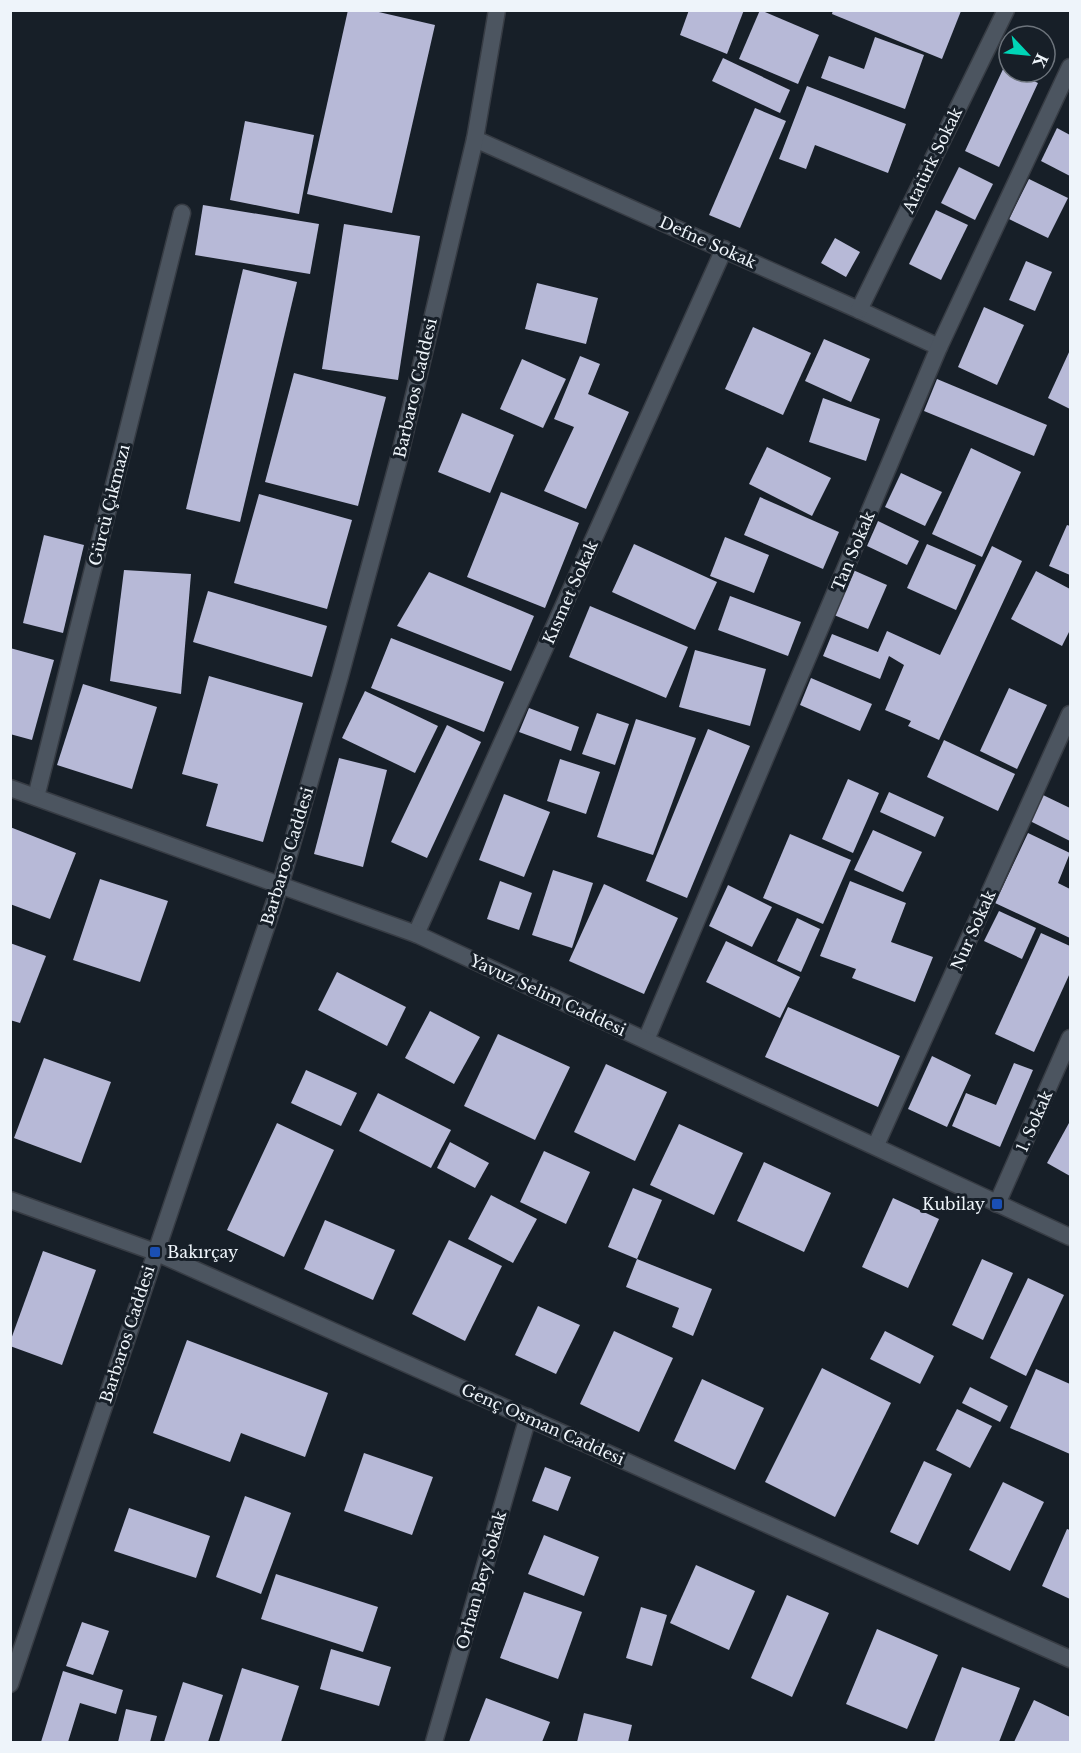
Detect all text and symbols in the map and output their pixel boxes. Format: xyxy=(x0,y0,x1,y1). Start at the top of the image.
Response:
north arrow xyxy=(997,24,1057,84)
text: K xyxy=(1028,50,1052,72)
street label: Atatürk Sokak xyxy=(897,104,966,217)
street label: Defne Sokak xyxy=(656,212,760,272)
street label: Barbaros Caddesi xyxy=(389,316,441,460)
street label: Gürcü Çıkmazı xyxy=(84,442,134,568)
street label: Tan Sokak xyxy=(827,508,879,594)
street label: Kısmet Sokak xyxy=(538,537,602,647)
street label: Barbaros Caddesi xyxy=(257,784,318,927)
street label: Nur Sokak xyxy=(946,887,1000,973)
street label: Yavuz Selim Caddesi xyxy=(466,950,630,1040)
street label: 1. Sokak xyxy=(1012,1087,1056,1155)
place label: Kubilay xyxy=(922,1194,986,1214)
marker: Kubilay xyxy=(990,1197,1004,1211)
place label: Bakırçay xyxy=(167,1242,239,1262)
marker: Bakırçay xyxy=(148,1245,162,1259)
street label: Barbaros Caddesi xyxy=(95,1262,159,1405)
street label: Genç Osman Caddesi xyxy=(458,1379,628,1469)
street label: Orhan Bey Sokak xyxy=(452,1508,510,1652)

